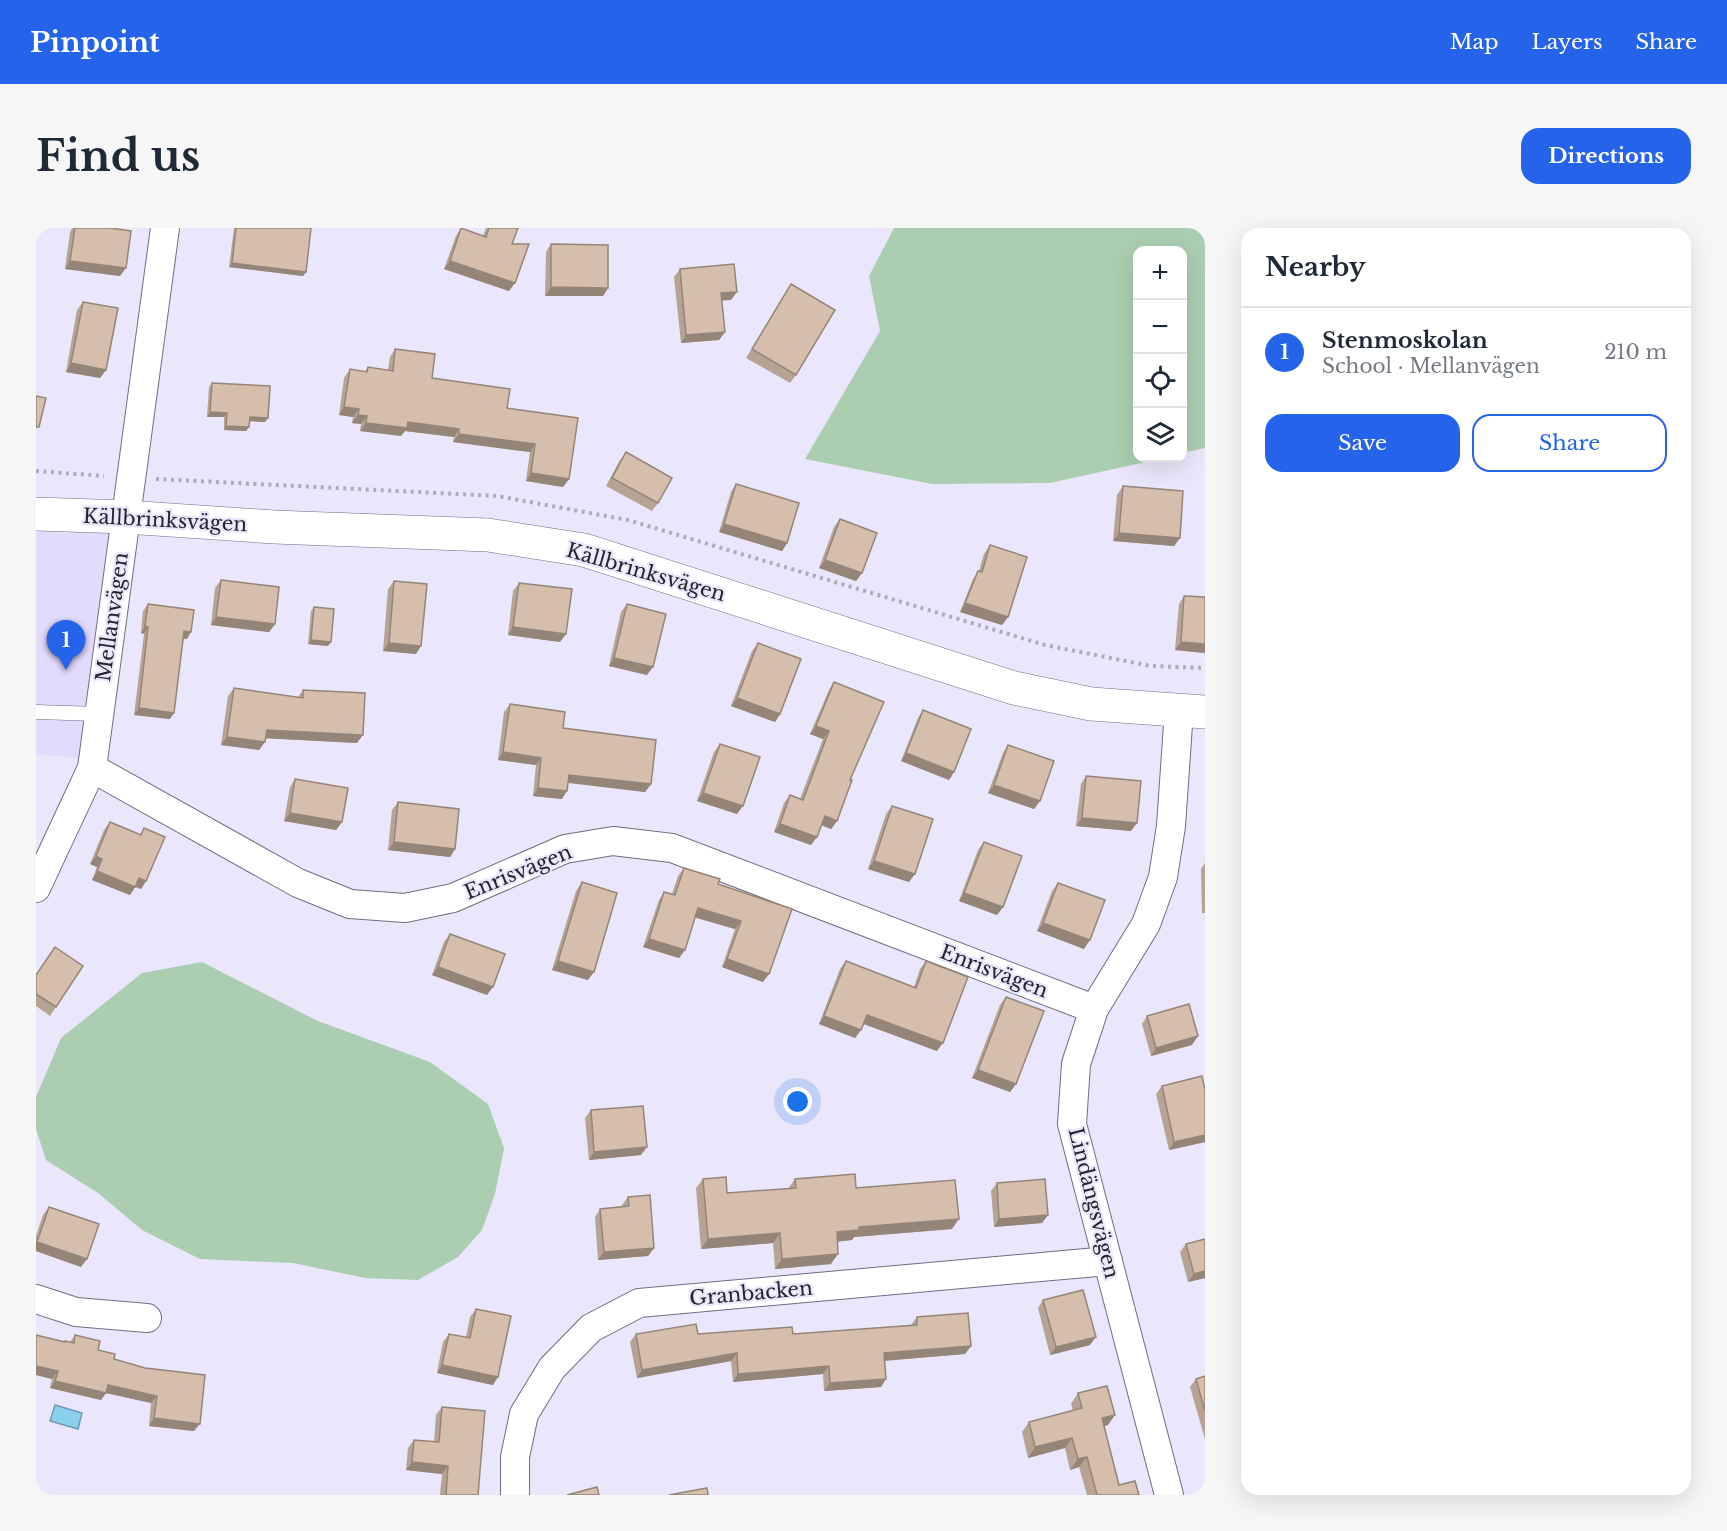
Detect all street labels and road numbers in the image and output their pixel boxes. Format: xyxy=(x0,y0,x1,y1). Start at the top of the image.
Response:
street label: Källbrinksvägen xyxy=(82,504,248,536)
street label: Källbrinksvägen xyxy=(564,538,728,606)
street label: Mellanvägen xyxy=(91,551,133,683)
street label: Enrisvägen xyxy=(461,839,575,904)
street label: Enrisvägen xyxy=(937,939,1052,1003)
street label: Lindängsvägen xyxy=(1064,1125,1124,1281)
street label: Granbacken xyxy=(688,1276,814,1310)

